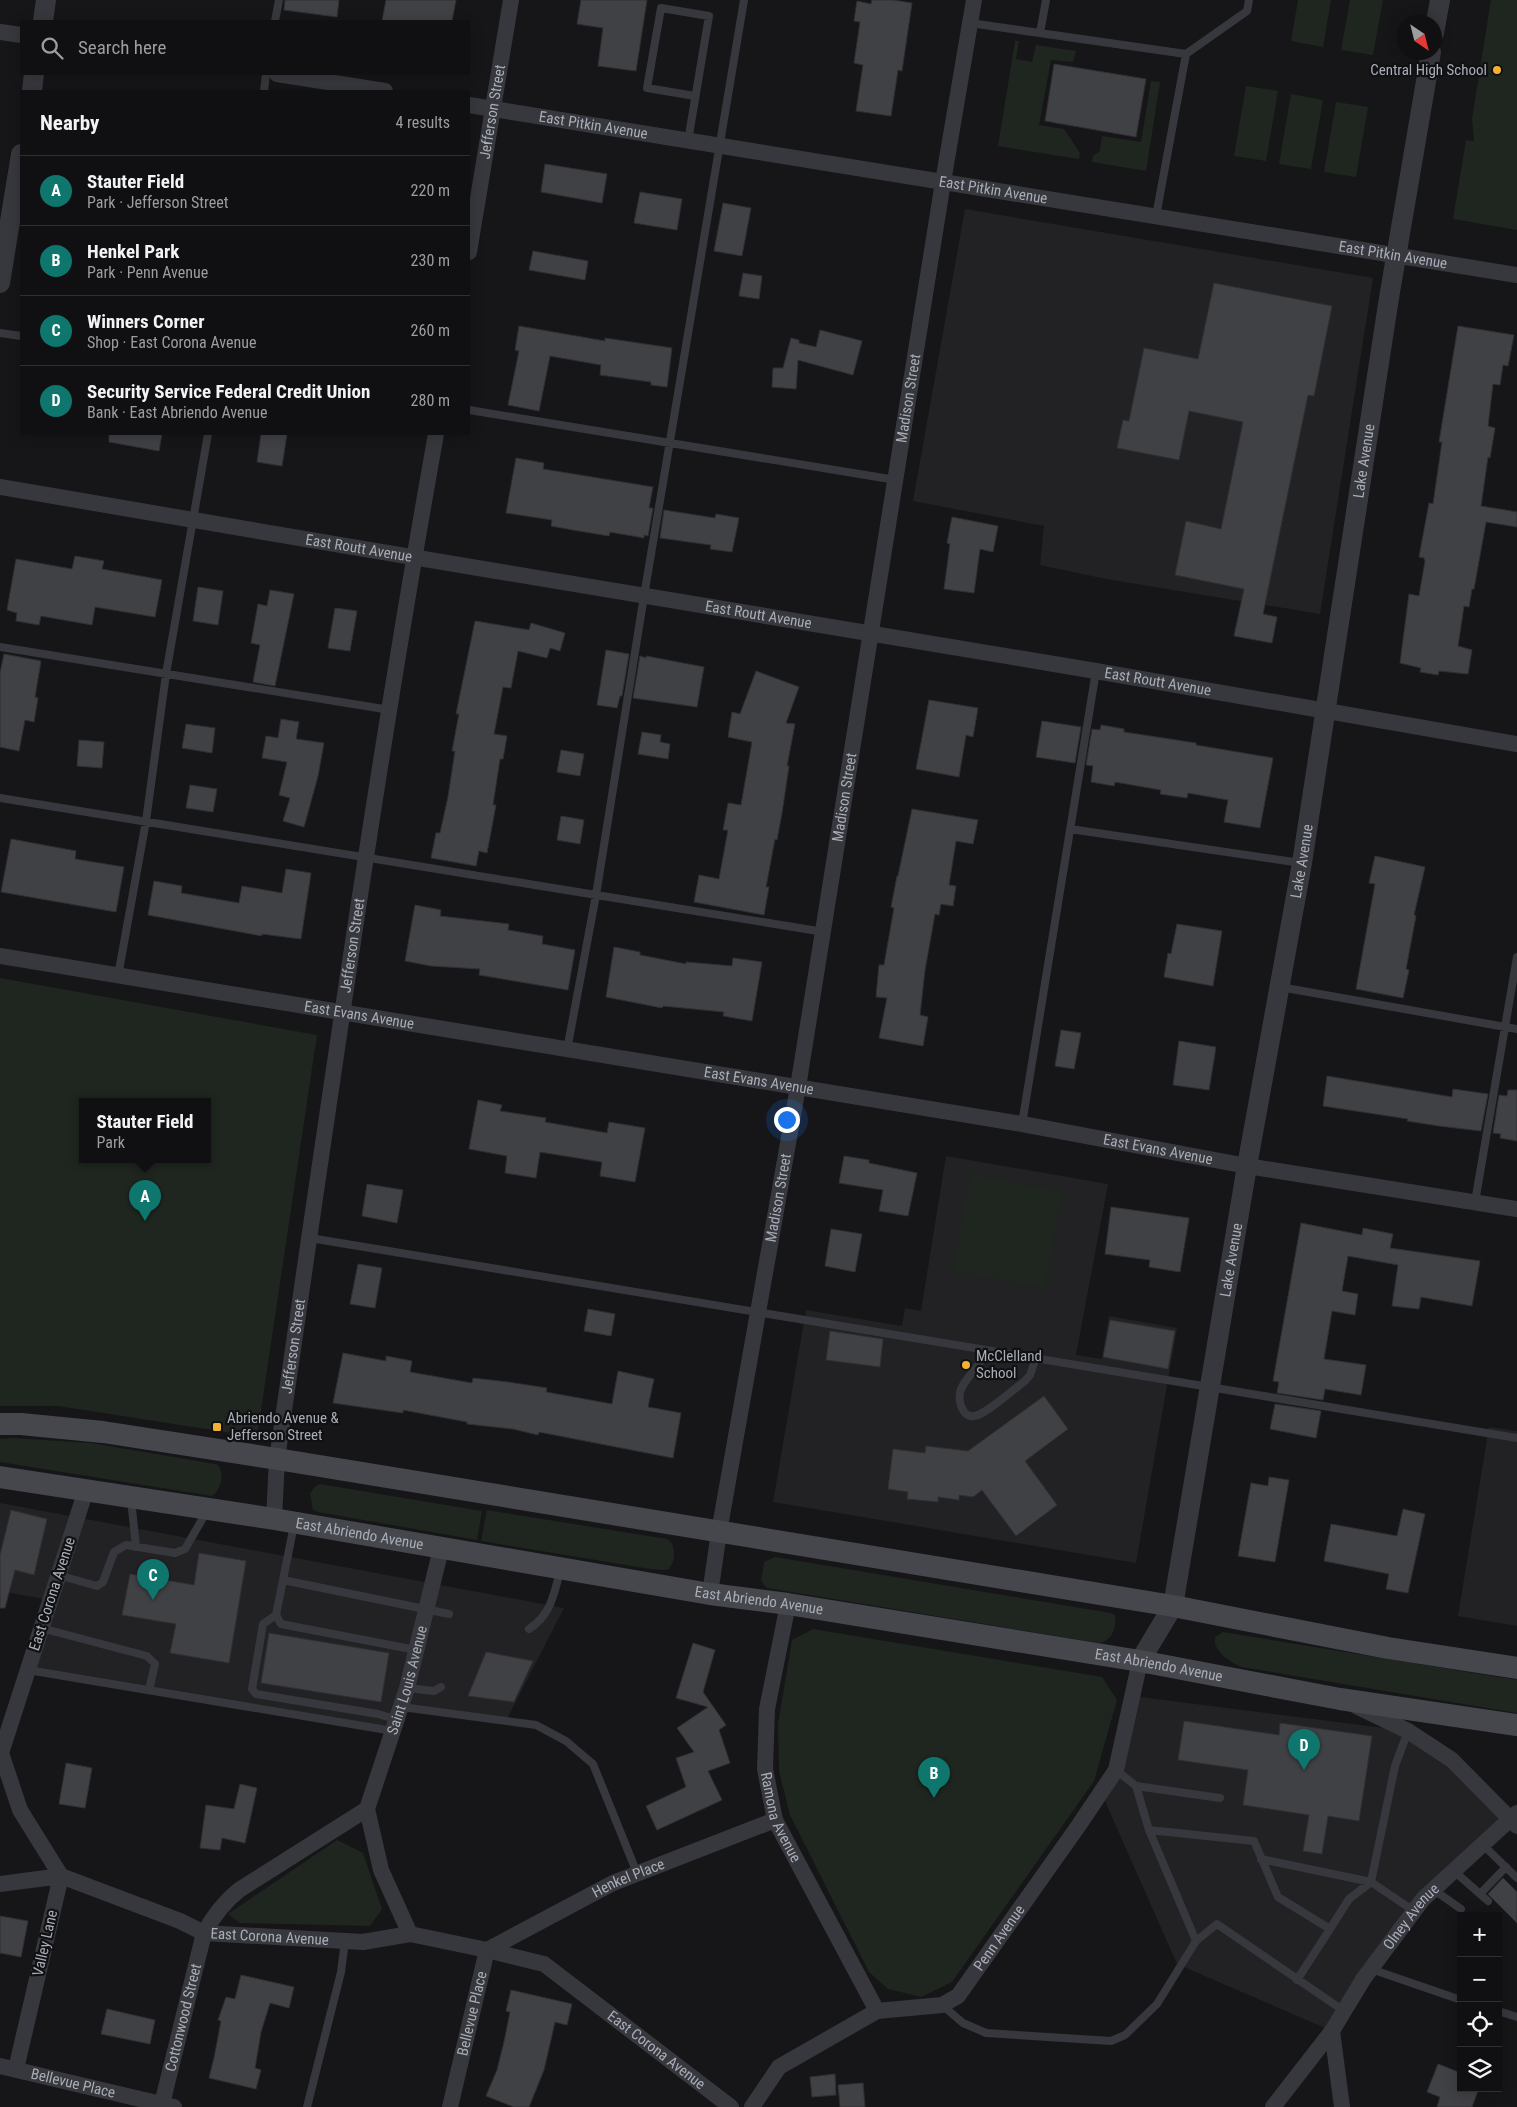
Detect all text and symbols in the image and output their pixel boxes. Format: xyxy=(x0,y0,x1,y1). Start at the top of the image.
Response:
north arrow xyxy=(1397,15,1442,60)
search box xyxy=(20,20,470,75)
icon: search xyxy=(38,34,66,62)
text: Search here xyxy=(78,36,166,59)
place label: Central High School xyxy=(1370,61,1487,79)
street label: Jefferson Street xyxy=(476,63,509,161)
marker: Central High School xyxy=(1491,64,1503,76)
street label: East Pitkin Avenue xyxy=(538,108,649,143)
text: Nearby xyxy=(40,111,99,135)
text: 4 results xyxy=(395,113,450,132)
text: Stauter Field xyxy=(87,170,184,193)
street label: East Pitkin Avenue xyxy=(938,172,1049,208)
text: A xyxy=(51,181,61,200)
text: 220 m xyxy=(411,181,450,200)
text: Park · Jefferson Street xyxy=(87,193,229,212)
street label: East Pitkin Avenue xyxy=(1337,237,1449,273)
text: Henkel Park xyxy=(87,240,179,263)
text: B xyxy=(52,251,60,270)
text: 230 m xyxy=(411,251,450,270)
text: Park · Penn Avenue xyxy=(87,263,208,282)
text: Winners Corner xyxy=(87,310,204,333)
text: C xyxy=(51,321,61,340)
text: 260 m xyxy=(411,321,450,340)
text: Shop · East Corona Avenue xyxy=(87,333,257,352)
street label: Madison Street xyxy=(892,353,924,444)
text: Security Service Federal Credit Union xyxy=(87,380,370,403)
text: D xyxy=(51,391,61,410)
text: 280 m xyxy=(411,391,450,410)
text: Bank · East Abriendo Avenue xyxy=(87,403,268,422)
street label: Lake Avenue xyxy=(1349,423,1378,499)
street label: East Routt Avenue xyxy=(304,530,413,566)
street label: East Routt Avenue xyxy=(704,597,813,632)
street label: East Routt Avenue xyxy=(1103,664,1213,700)
street label: Madison Street xyxy=(828,752,860,843)
street label: Lake Avenue xyxy=(1287,823,1317,900)
street label: Jefferson Street xyxy=(336,897,368,994)
street label: East Evans Avenue xyxy=(303,997,415,1033)
street label: East Evans Avenue xyxy=(703,1063,815,1099)
popup xyxy=(79,1098,211,1163)
your location xyxy=(774,1107,800,1133)
text: Stauter Field xyxy=(96,1110,194,1133)
street label: East Evans Avenue xyxy=(1102,1130,1214,1168)
text: Park xyxy=(96,1133,125,1152)
street label: Madison Street xyxy=(762,1152,795,1244)
pin: A xyxy=(129,1180,161,1221)
street label: Lake Avenue xyxy=(1216,1222,1246,1298)
street label: Jefferson Street xyxy=(278,1298,309,1395)
place label: McClelland School xyxy=(976,1347,1042,1382)
marker: McClelland School xyxy=(960,1359,972,1371)
place label: Abriendo Avenue & Jefferson Street xyxy=(227,1409,339,1444)
marker: Abriendo Avenue & Jefferson Street xyxy=(211,1421,223,1433)
street label: East Abriendo Avenue xyxy=(294,1514,425,1554)
street label: East Corona Avenue xyxy=(25,1535,79,1653)
pin: C xyxy=(137,1559,169,1600)
street label: East Abriendo Avenue xyxy=(693,1583,824,1619)
street label: Saint Louis Avenue xyxy=(383,1624,431,1737)
street label: East Abriendo Avenue xyxy=(1094,1645,1224,1686)
pin: D xyxy=(1288,1729,1320,1770)
pin: B xyxy=(918,1757,950,1798)
street label: Ramona Avenue xyxy=(757,1771,805,1865)
street label: Henkel Place xyxy=(589,1855,667,1902)
street label: Olney Avenue xyxy=(1379,1880,1443,1953)
street label: Penn Avenue xyxy=(970,1901,1029,1974)
street label: Valley Lane xyxy=(29,1908,61,1978)
map controls xyxy=(1457,1912,1502,2092)
button: + xyxy=(1457,1912,1502,1957)
street label: East Corona Avenue xyxy=(210,1924,329,1949)
button: − xyxy=(1457,1957,1502,2002)
street label: Cottonwood Street xyxy=(161,1962,205,2073)
street label: Bellevue Place xyxy=(453,1970,491,2058)
button: locate xyxy=(1457,2002,1502,2047)
street label: East Corona Avenue xyxy=(604,2007,709,2093)
button: layers xyxy=(1457,2047,1502,2092)
street label: Bellevue Place xyxy=(29,2065,117,2102)

